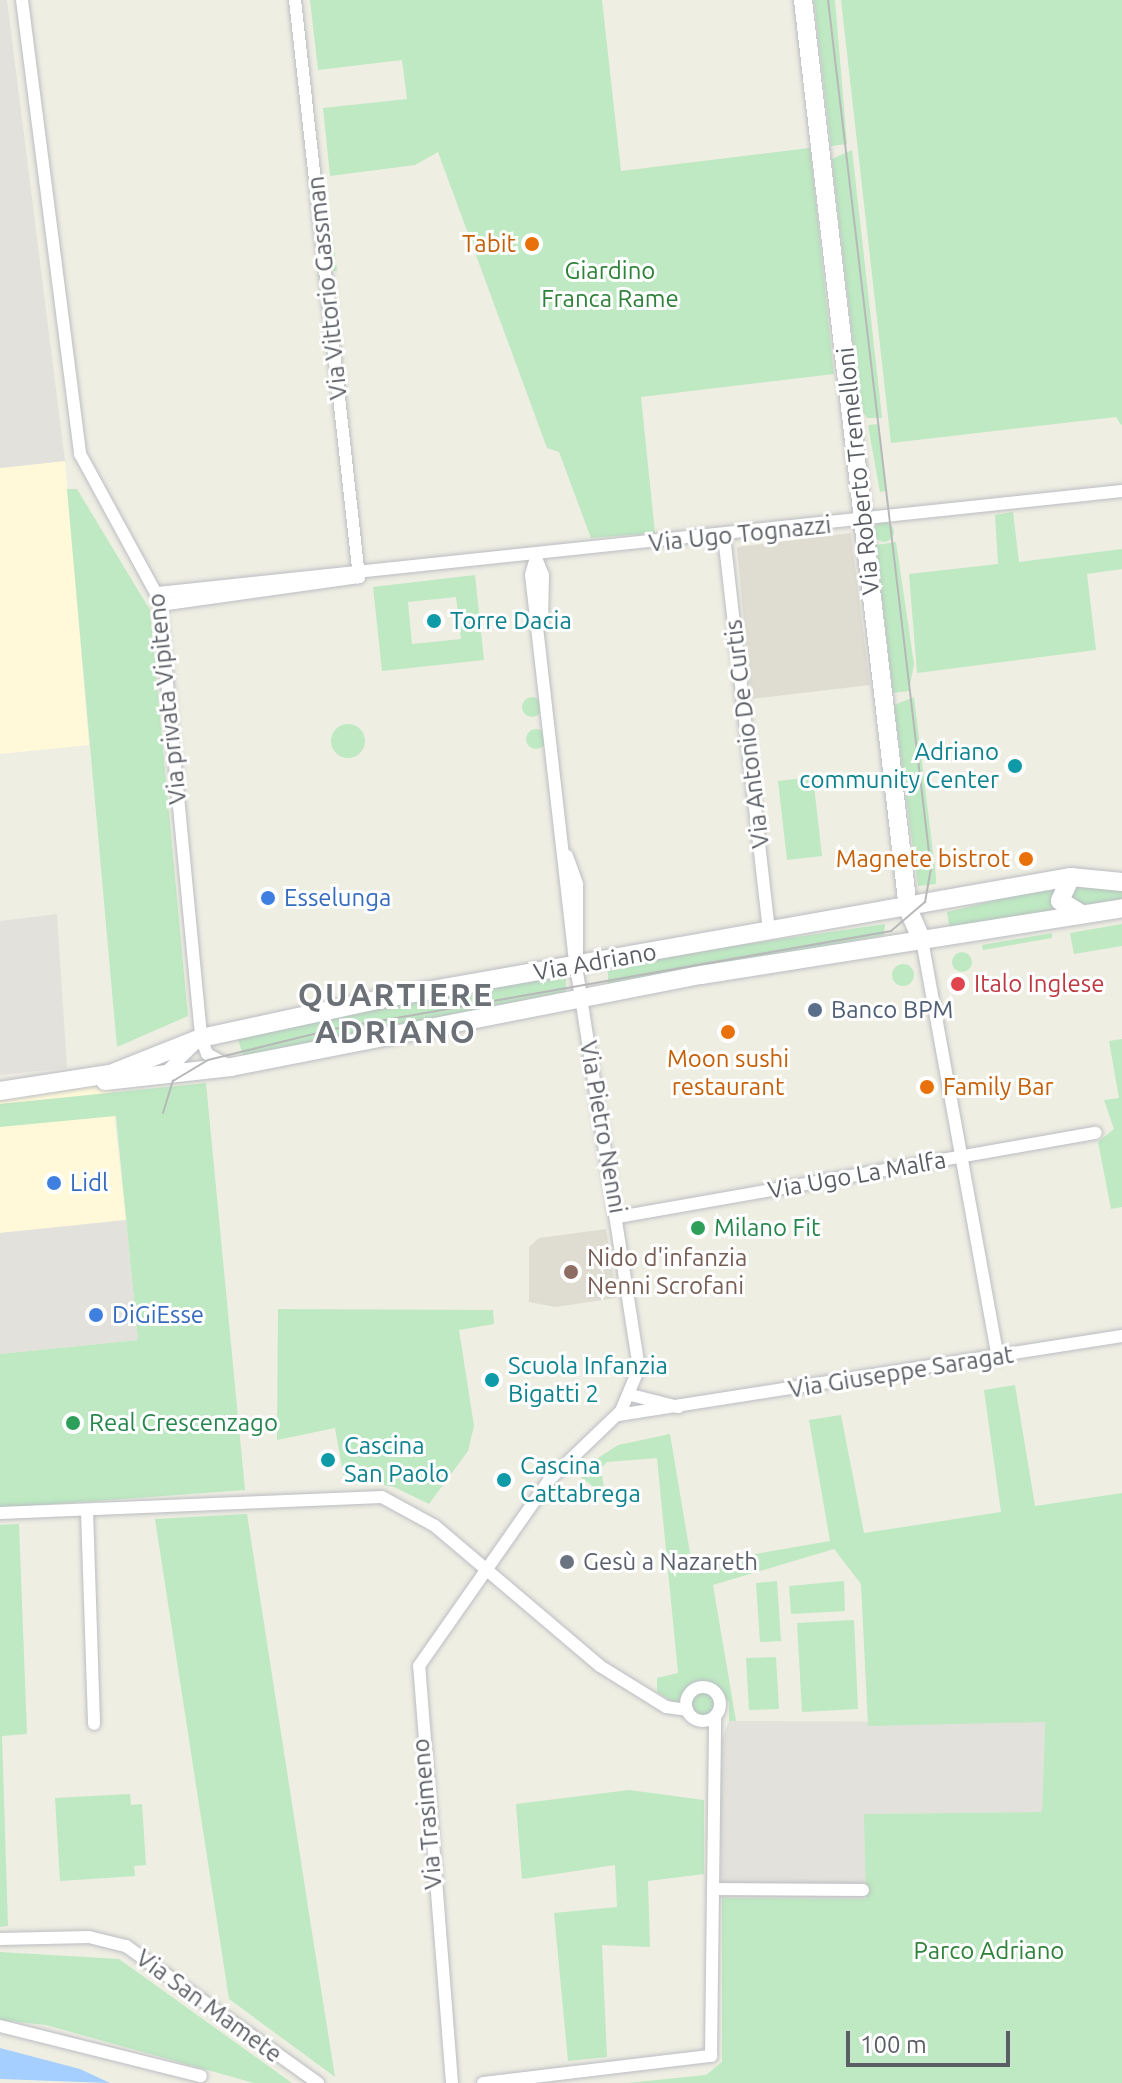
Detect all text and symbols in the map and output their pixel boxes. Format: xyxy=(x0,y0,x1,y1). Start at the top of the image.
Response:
street label: Via Vittorio Gassman xyxy=(301,175,353,401)
place label: Tabit xyxy=(462,230,516,258)
marker: Tabit xyxy=(523,235,541,253)
park label: Giardino Franca Rame xyxy=(541,257,679,313)
street label: Via Roberto Tremelloni xyxy=(831,346,885,596)
street label: Via Ugo Tognazzi xyxy=(647,510,833,558)
street label: Via privata Vipiteno xyxy=(142,592,192,806)
place label: Torre Dacia xyxy=(450,607,572,635)
marker: Torre Dacia xyxy=(425,612,443,630)
street label: Via Antonio De Curtis xyxy=(719,618,775,850)
place label: Adriano community Center xyxy=(799,738,999,794)
marker: Adriano community Center xyxy=(1006,757,1024,775)
place label: Magnete bistrot xyxy=(836,845,1010,873)
marker: Magnete bistrot xyxy=(1017,850,1035,868)
place label: Esselunga xyxy=(284,884,391,912)
marker: Esselunga xyxy=(259,889,277,907)
street label: Via Adriano xyxy=(531,937,659,987)
place label: Italo Inglese xyxy=(974,970,1105,998)
marker: Italo Inglese xyxy=(949,975,967,993)
district label: QUARTIERE ADRIANO xyxy=(298,976,494,1051)
place label: Banco BPM xyxy=(831,996,953,1024)
marker: Banco BPM xyxy=(806,1001,824,1019)
marker: Moon sushi restaurant xyxy=(719,1023,737,1041)
street label: Via Pietro Nenni xyxy=(574,1038,632,1216)
place label: Moon sushi restaurant xyxy=(667,1045,789,1101)
place label: Family Bar xyxy=(943,1073,1054,1101)
marker: Family Bar xyxy=(918,1078,936,1096)
street label: Via Ugo La Malfa xyxy=(766,1145,948,1205)
place label: Lidl xyxy=(70,1169,108,1197)
marker: Lidl xyxy=(45,1174,63,1192)
place label: Milano Fit xyxy=(714,1214,820,1242)
marker: Milano Fit xyxy=(689,1219,707,1237)
place label: Nido d'infanzia Nenni Scrofani xyxy=(587,1244,747,1300)
marker: Nido d'infanzia Nenni Scrofani xyxy=(562,1263,580,1281)
place label: DiGiEsse xyxy=(112,1301,204,1329)
marker: DiGiEsse xyxy=(87,1306,105,1324)
street label: Via Giuseppe Saragat xyxy=(786,1340,1016,1404)
place label: Scuola Infanzia Bigatti 2 xyxy=(508,1352,668,1408)
marker: Scuola Infanzia Bigatti 2 xyxy=(483,1371,501,1389)
place label: Real Crescenzago xyxy=(89,1409,278,1437)
marker: Real Crescenzago xyxy=(64,1414,82,1432)
place label: Cascina San Paolo xyxy=(344,1432,449,1488)
marker: Cascina San Paolo xyxy=(319,1451,337,1469)
place label: Cascina Cattabrega xyxy=(520,1452,641,1508)
marker: Cascina Cattabrega xyxy=(495,1471,513,1489)
place label: Gesù a Nazareth xyxy=(583,1548,758,1576)
marker: Gesù a Nazareth xyxy=(558,1553,576,1571)
street label: Via Trasimeno xyxy=(406,1737,448,1891)
park label: Parco Adriano xyxy=(914,1937,1064,1965)
street label: Via San Mamete xyxy=(130,1943,288,2069)
scale bar xyxy=(850,2015,1014,2065)
text: 100 m xyxy=(860,2031,927,2058)

